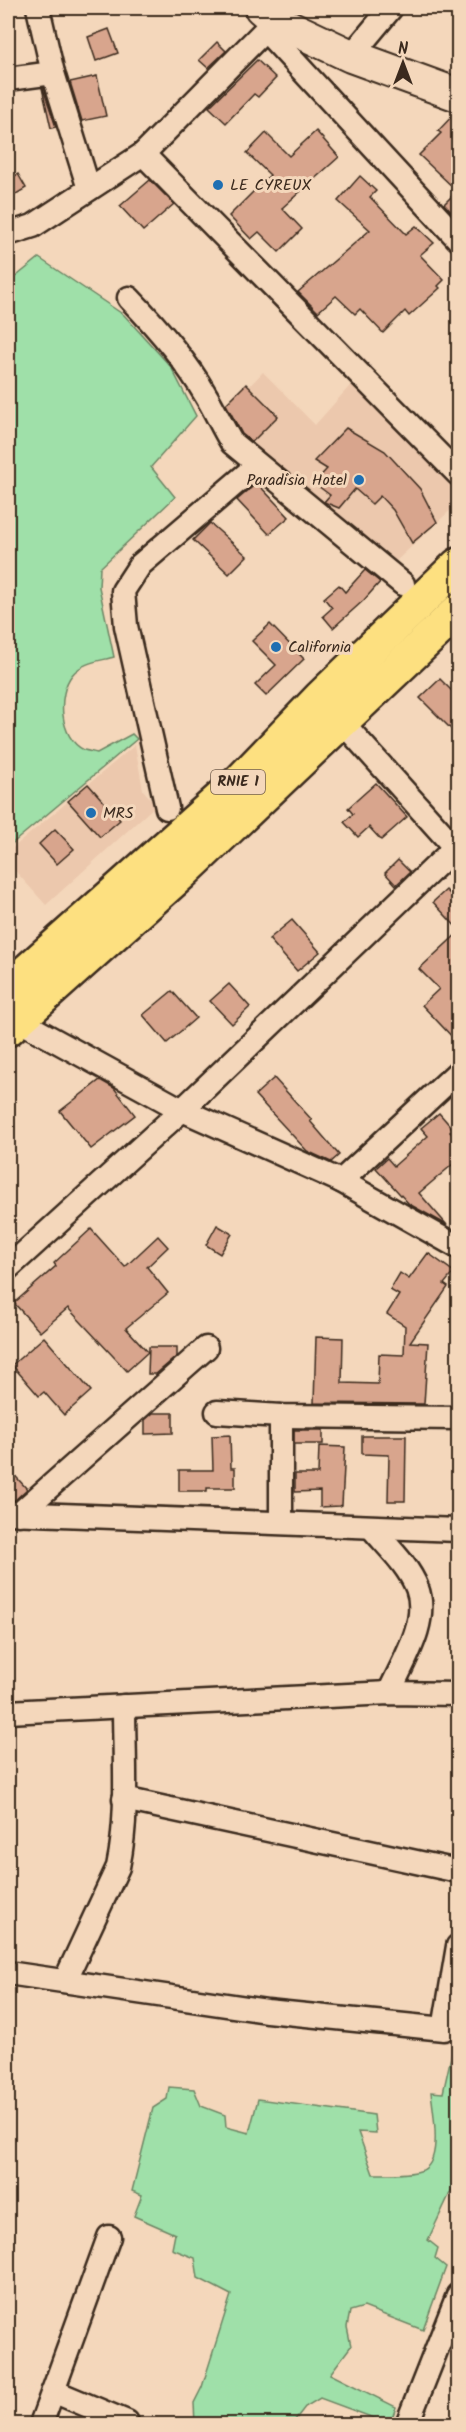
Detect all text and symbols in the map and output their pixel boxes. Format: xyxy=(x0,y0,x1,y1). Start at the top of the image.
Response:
north arrow xyxy=(373,33,433,93)
text: N xyxy=(398,37,408,62)
place label: LE CYREUX xyxy=(230,173,313,198)
marker: LE CYREUX xyxy=(211,178,225,192)
place label: Paradisia Hotel xyxy=(246,468,347,493)
marker: Paradisia Hotel xyxy=(352,473,366,487)
place label: California xyxy=(288,635,351,660)
marker: California xyxy=(269,640,283,654)
road number: RNIE 1 xyxy=(211,770,265,794)
place label: MRS xyxy=(103,801,134,826)
marker: MRS xyxy=(84,806,98,820)

